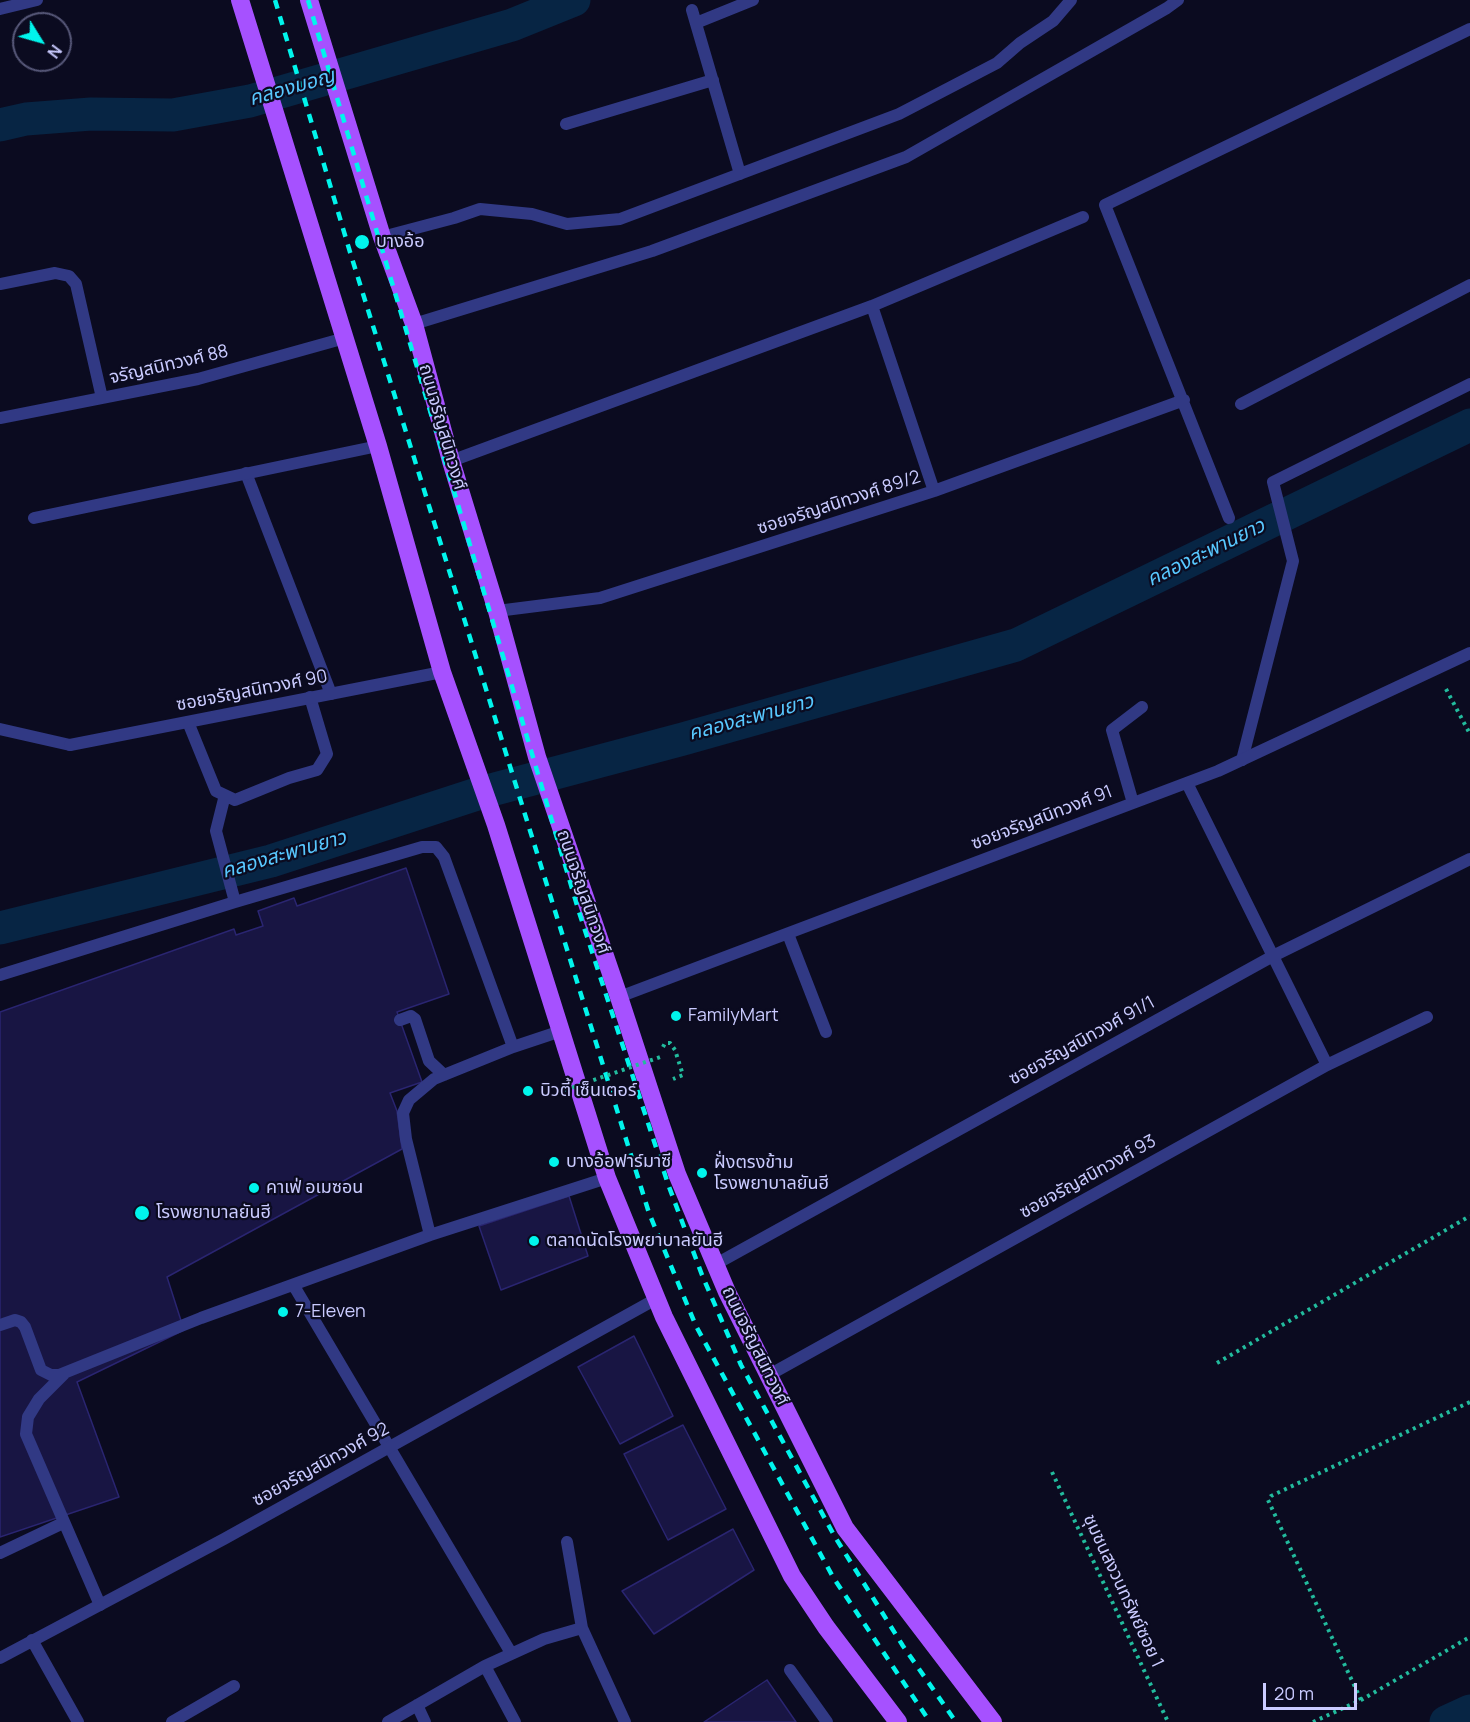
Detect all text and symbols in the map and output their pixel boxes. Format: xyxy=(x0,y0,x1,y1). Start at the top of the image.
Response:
north arrow xyxy=(12,12,72,72)
text: N xyxy=(43,40,67,63)
water label: คลองมอญ xyxy=(246,64,338,112)
place label: บางอ้อ xyxy=(376,231,425,253)
marker: บางอ้อ xyxy=(353,233,371,251)
street label: จรัญสนิทวงศ์ 88 xyxy=(107,341,231,389)
street label: ถนนจรัญสนิทวงศ์ xyxy=(414,362,470,492)
street label: ซอยจรัญสนิทวงศ์ 89/2 xyxy=(755,466,923,540)
water label: คลองสะพานยาว xyxy=(1143,514,1269,592)
street label: ซอยจรัญสนิทวงศ์ 90 xyxy=(175,666,329,716)
water label: คลองสะพานยาว xyxy=(686,690,816,746)
street label: ซอยจรัญสนิทวงศ์ 91 xyxy=(968,781,1116,855)
water label: คลองสะพานยาว xyxy=(219,826,349,884)
street label: ถนนจรัญสนิทวงศ์ xyxy=(552,827,614,957)
street label: ซอยจรัญสนิทวงศ์ 91/1 xyxy=(1005,992,1159,1090)
place label: FamilyMart xyxy=(688,1005,779,1027)
marker: FamilyMart xyxy=(669,1009,683,1023)
place label: บิวตี้ เซ็นเตอร์ xyxy=(540,1080,637,1102)
marker: บิวตี้ เซ็นเตอร์ xyxy=(521,1084,535,1098)
street label: ซอยจรัญสนิทวงศ์ 93 xyxy=(1016,1131,1160,1223)
place label: บางอ้อฟาร์มาซี xyxy=(566,1151,671,1173)
place label: ฝั่งตรงข้าม โรงพยาบาลยันฮี xyxy=(714,1152,829,1194)
marker: บางอ้อฟาร์มาซี xyxy=(547,1155,561,1169)
marker: ฝั่งตรงข้าม โรงพยาบาลยันฮี xyxy=(695,1166,709,1180)
place label: คาเฟ่ อเมซอน xyxy=(266,1177,363,1199)
marker: คาเฟ่ อเมซอน xyxy=(247,1181,261,1195)
place label: โรงพยาบาลยันฮี xyxy=(156,1202,271,1224)
marker: โรงพยาบาลยันฮี xyxy=(133,1204,151,1222)
place label: ตลาดนัดโรงพยาบาลยันฮี xyxy=(546,1230,723,1252)
marker: ตลาดนัดโรงพยาบาลยันฮี xyxy=(527,1234,541,1248)
street label: ถนนจรัญสนิทวงศ์ xyxy=(717,1283,793,1409)
place label: 7-Eleven xyxy=(295,1301,366,1323)
marker: 7-Eleven xyxy=(276,1305,290,1319)
street label: ซอยจรัญสนิทวงศ์ 92 xyxy=(249,1418,393,1512)
street label: ชุมชนสงวนทรัพย์ซอย 1 xyxy=(1078,1511,1168,1671)
scale bar xyxy=(1266,1671,1360,1709)
text: 20 m xyxy=(1274,1681,1314,1705)

